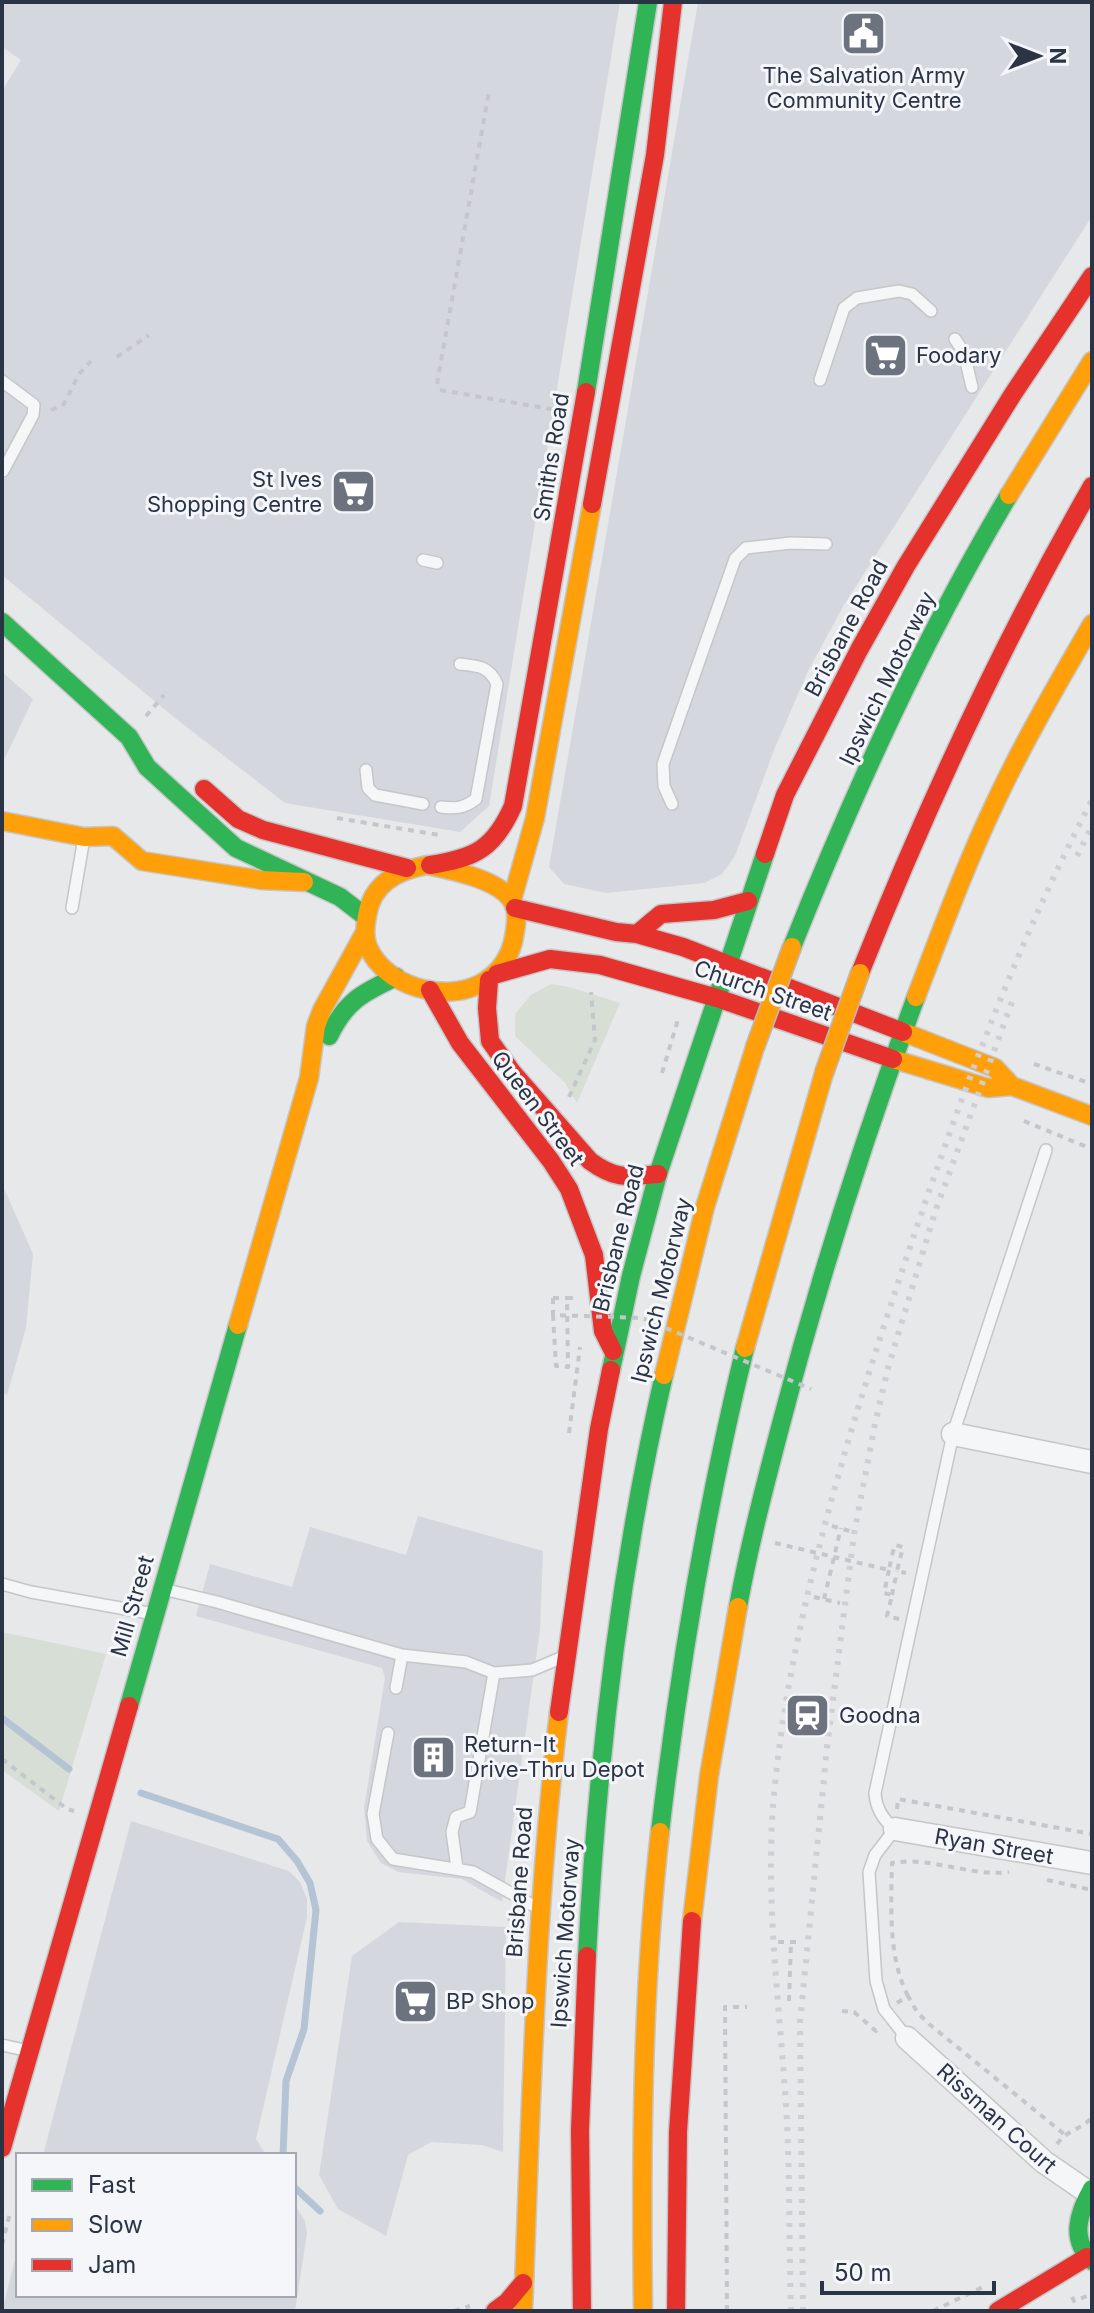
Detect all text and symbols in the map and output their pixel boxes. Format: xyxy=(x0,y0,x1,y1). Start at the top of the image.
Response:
public building icon: The Salvation Army Community Centre xyxy=(840,10,888,58)
north arrow xyxy=(998,16,1078,96)
text: N xyxy=(1045,48,1071,64)
place label: The Salvation Army Community Centre xyxy=(763,62,965,113)
supermarket icon: Foodary xyxy=(861,331,909,379)
place label: Foodary xyxy=(916,342,1001,368)
street label: Smiths Road xyxy=(528,391,574,523)
place label: St Ives Shopping Centre xyxy=(147,466,322,517)
supermarket icon: St Ives Shopping Centre xyxy=(329,468,377,516)
street label: Brisbane Road xyxy=(799,555,893,701)
street label: Ipswich Motorway xyxy=(834,587,940,769)
street label: Church Street xyxy=(691,954,835,1026)
street label: Queen Street xyxy=(486,1046,590,1170)
street label: Brisbane Road xyxy=(587,1162,649,1314)
street label: Ipswich Motorway xyxy=(625,1195,697,1385)
street label: Mill Street xyxy=(105,1552,159,1660)
station icon: Goodna xyxy=(784,1691,832,1739)
place label: Goodna xyxy=(839,1702,921,1728)
place label: Return-It Drive-Thru Depot xyxy=(464,1731,644,1782)
building icon: Return-It Drive-Thru Depot xyxy=(409,1733,457,1781)
street label: Brisbane Road xyxy=(501,1806,537,1958)
street label: Ryan Street xyxy=(933,1823,1055,1869)
street label: Ipswich Motorway xyxy=(545,1837,585,2029)
supermarket icon: BP Shop xyxy=(391,1977,439,2025)
place label: BP Shop xyxy=(446,1988,534,2014)
street label: Rissman Court xyxy=(932,2058,1062,2178)
legend xyxy=(16,2153,296,2297)
text: Fast xyxy=(88,2170,136,2199)
text: Slow xyxy=(88,2210,143,2239)
scale bar xyxy=(822,2245,994,2295)
text: Jam xyxy=(88,2250,136,2279)
text: 50 m xyxy=(834,2258,892,2287)

